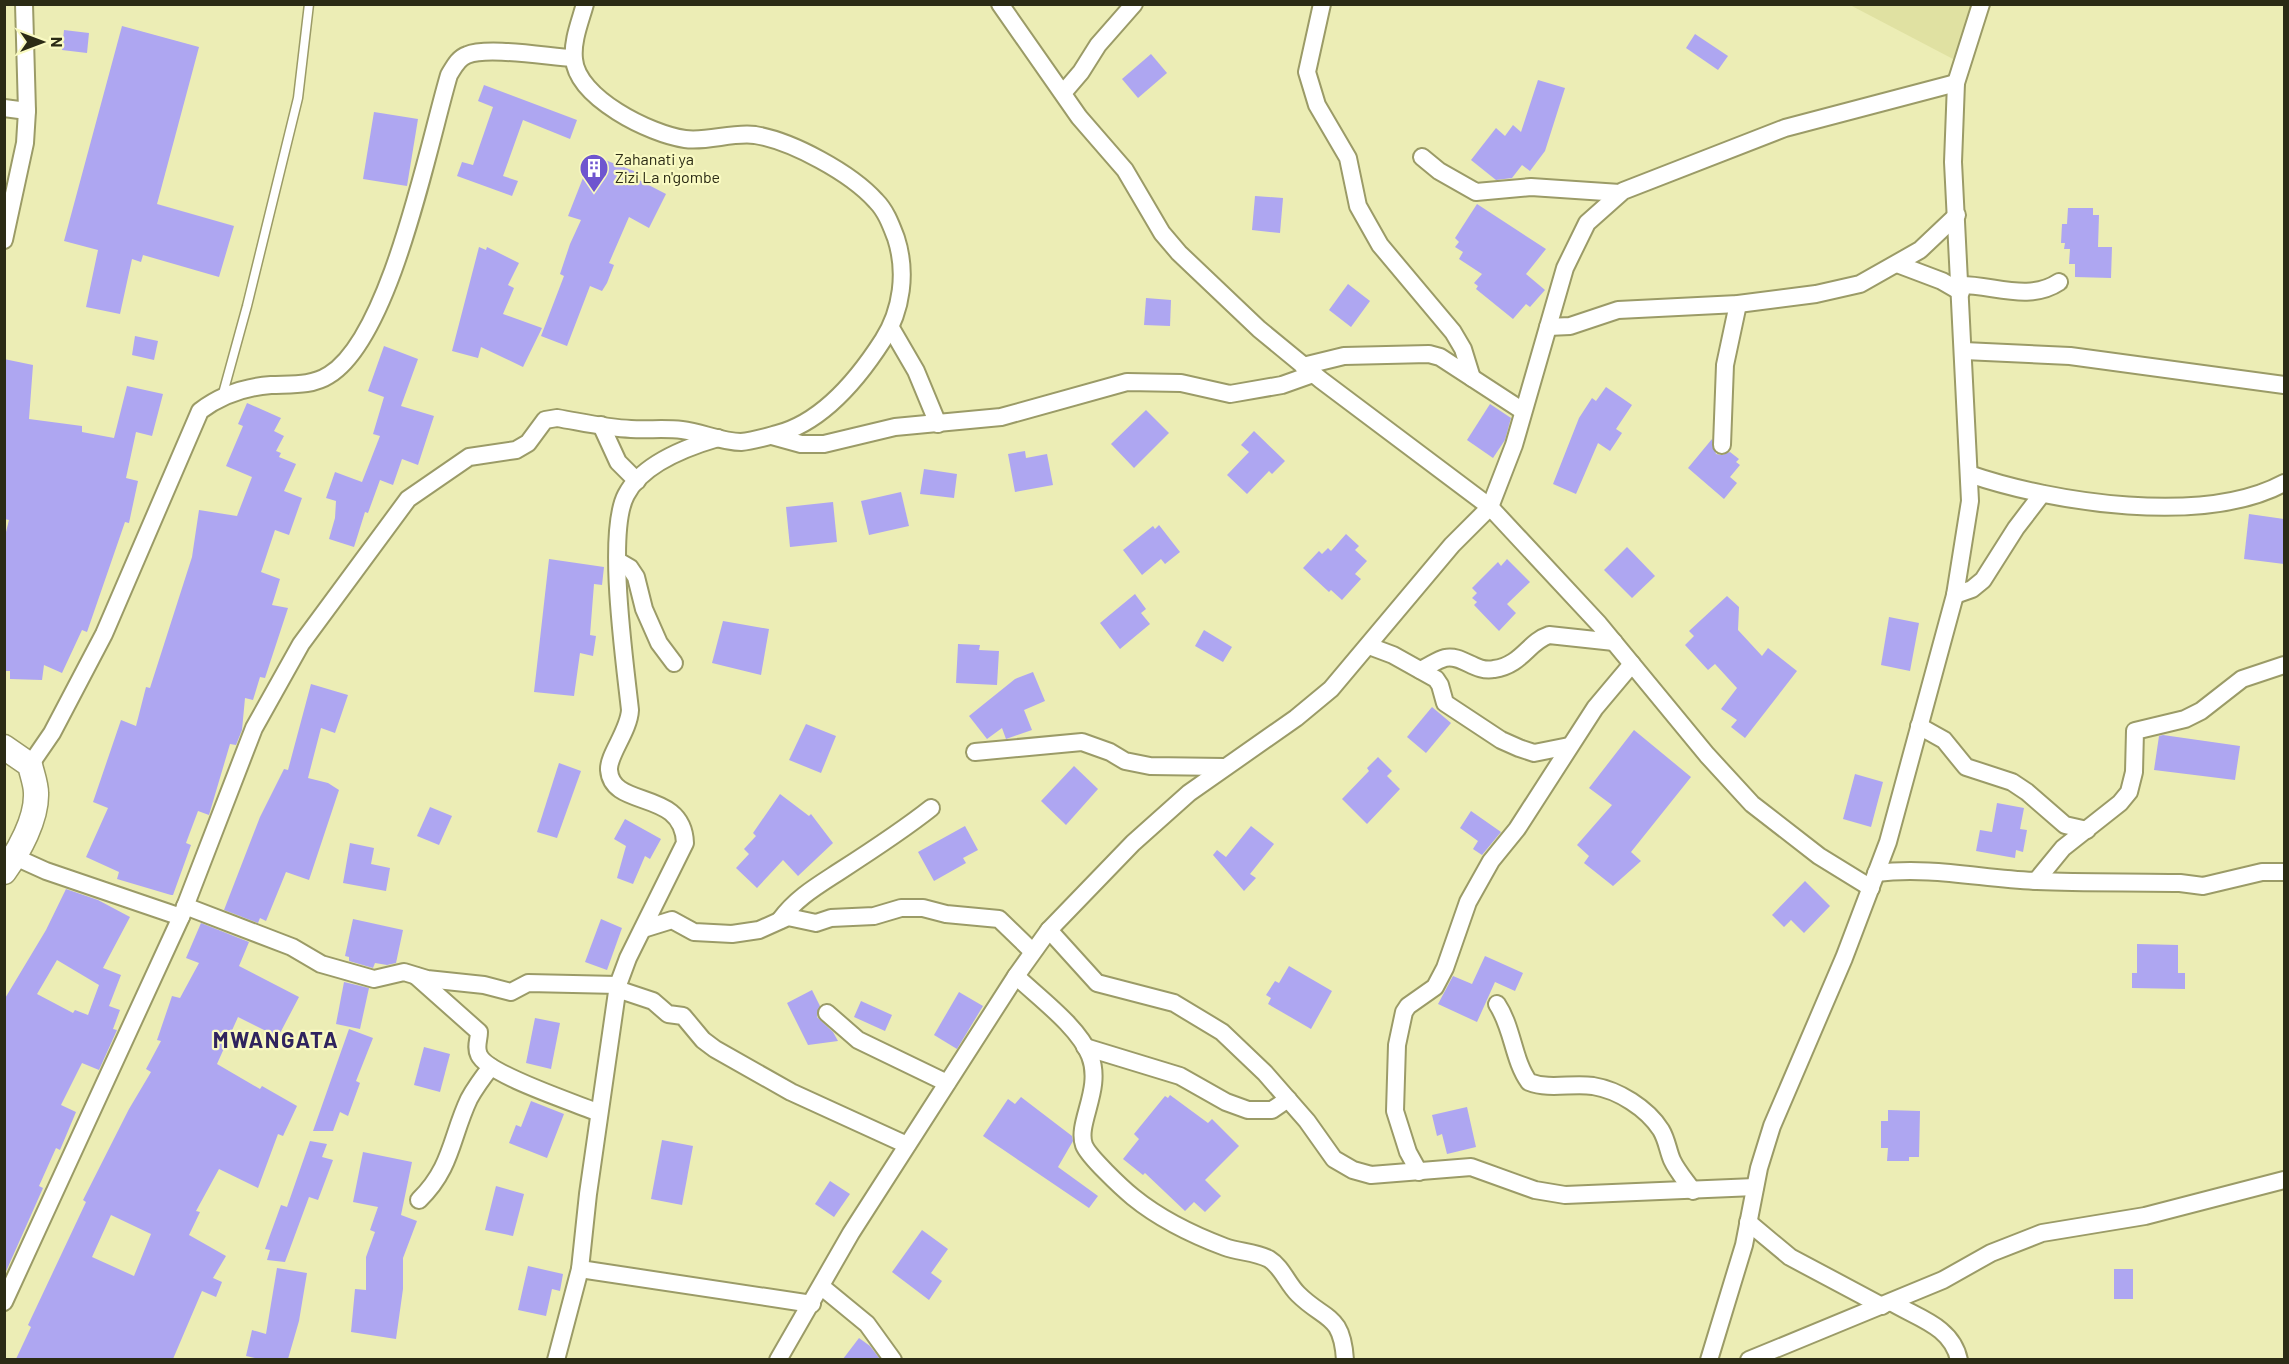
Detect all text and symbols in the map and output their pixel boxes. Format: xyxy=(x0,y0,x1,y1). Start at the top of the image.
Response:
north arrow xyxy=(12,12,72,72)
text: N xyxy=(48,37,67,47)
place label: Zahanati ya Zizi La n'gombe xyxy=(615,149,720,186)
building icon: Zahanati ya Zizi La n'gombe xyxy=(578,152,610,194)
district label: MWANGATA xyxy=(213,1026,339,1052)

